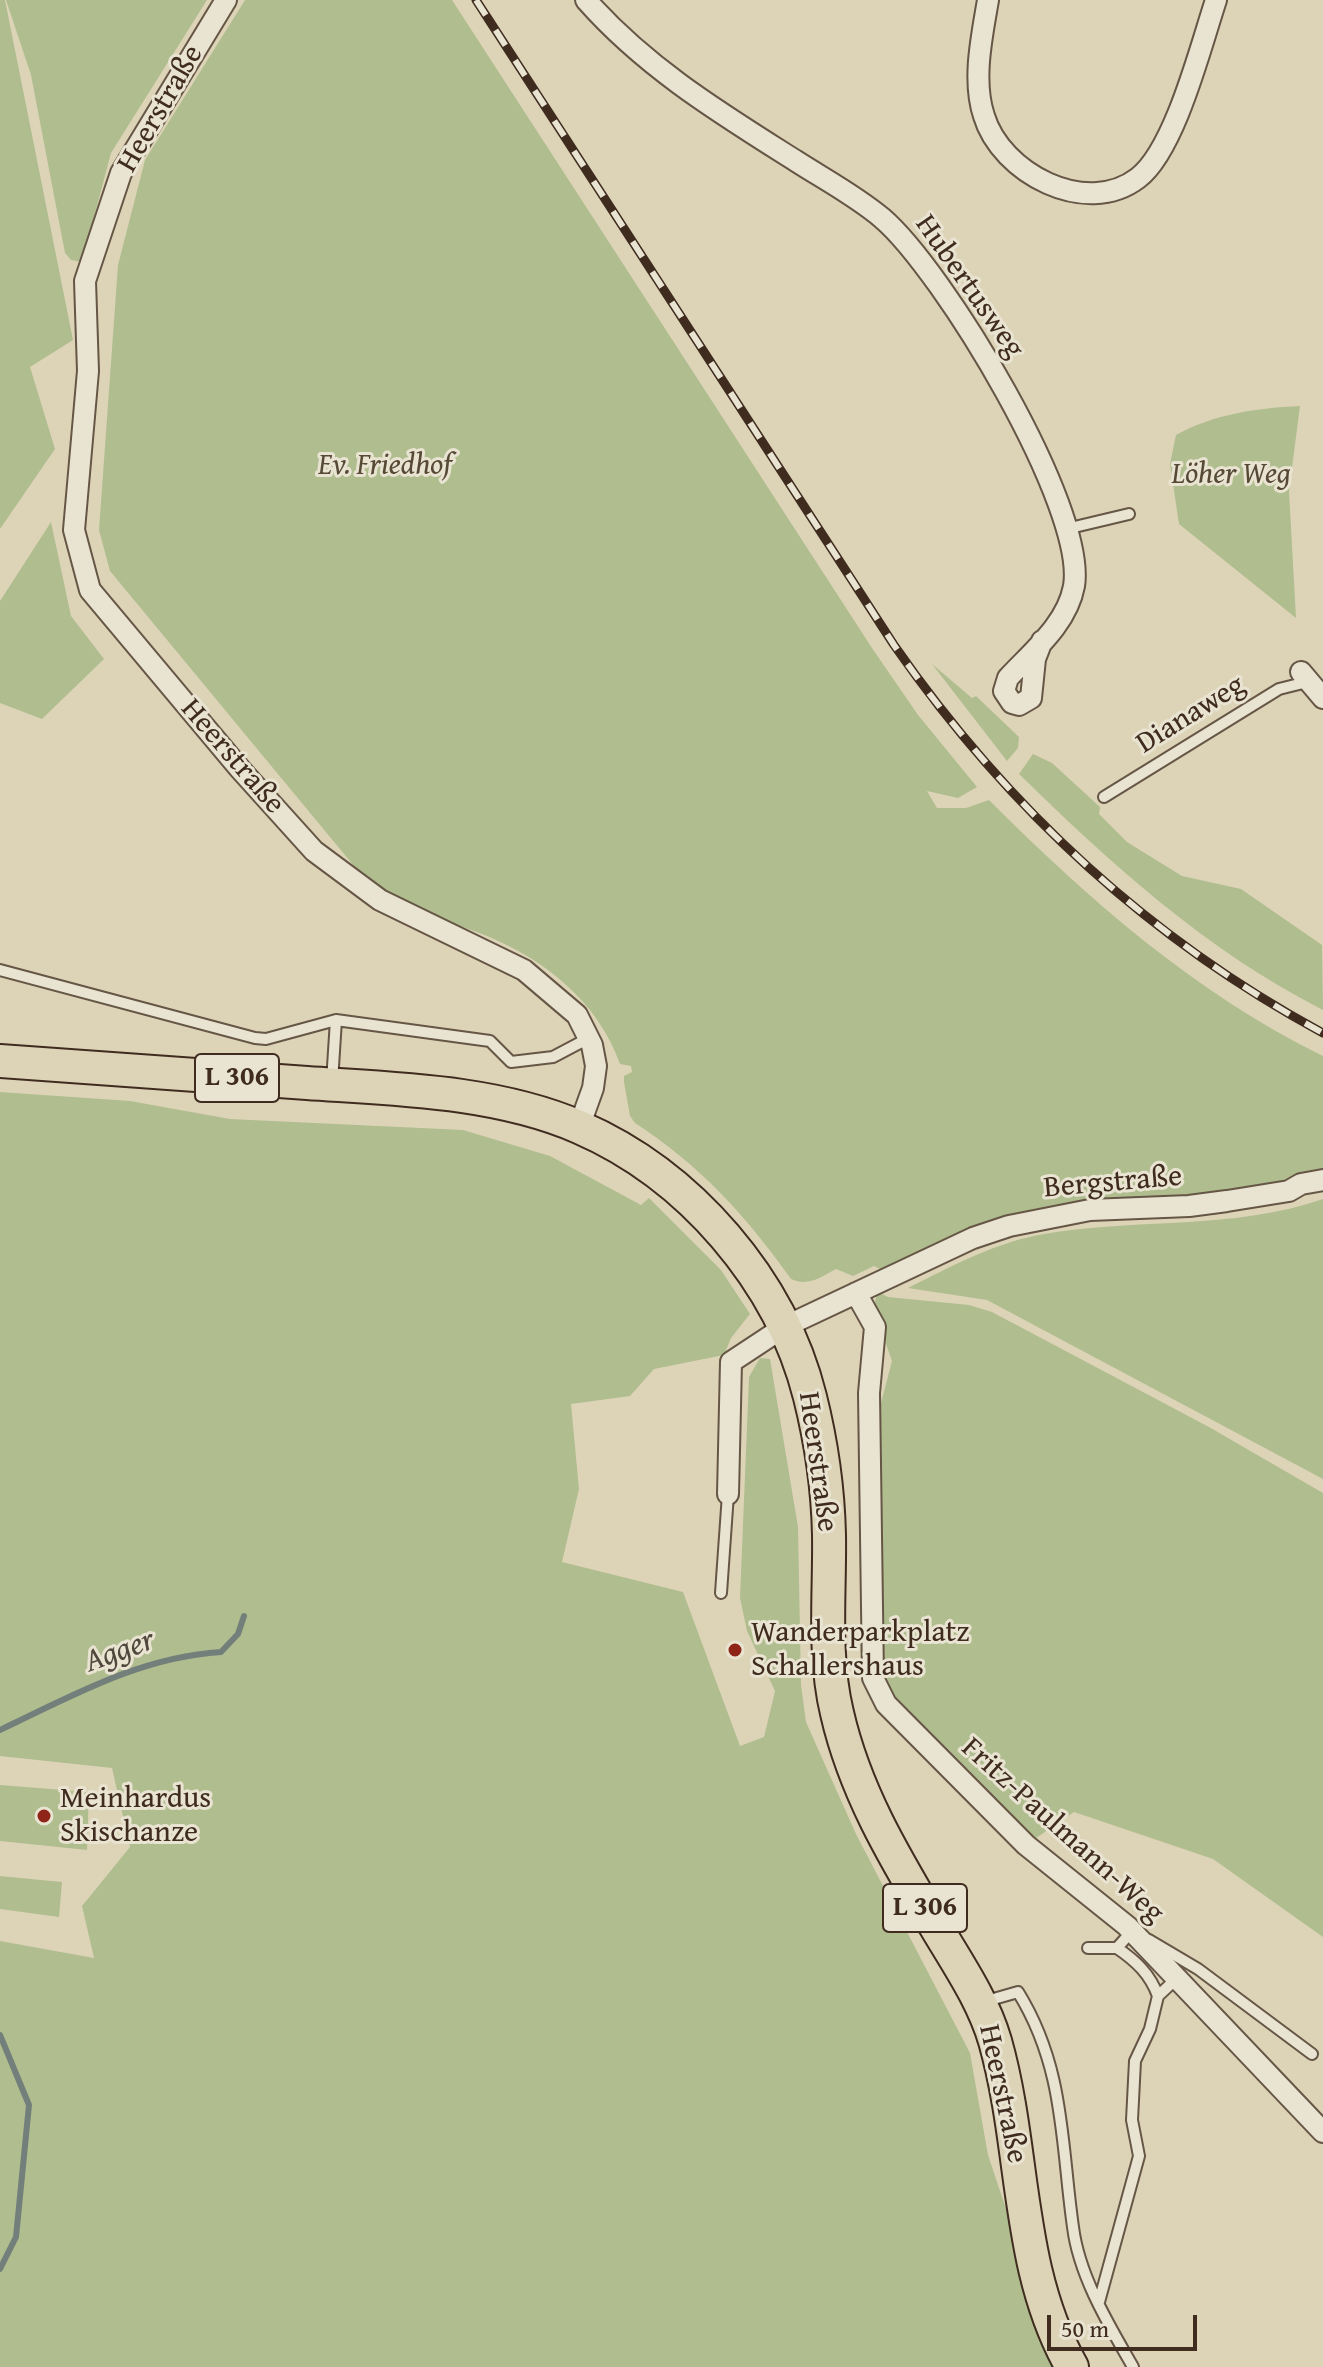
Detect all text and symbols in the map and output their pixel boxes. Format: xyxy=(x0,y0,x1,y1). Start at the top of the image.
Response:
street label: Heerstraße xyxy=(110,39,212,179)
street label: Hubertusweg xyxy=(906,208,1032,366)
park label: Ev. Friedhof xyxy=(318,448,452,484)
park label: Löher Weg xyxy=(1171,457,1291,493)
street label: Dianaweg xyxy=(1130,668,1252,762)
street label: Heerstraße xyxy=(172,692,292,822)
road number: L 306 xyxy=(195,1054,279,1102)
street label: Bergstraße xyxy=(1042,1159,1184,1207)
street label: Heerstraße xyxy=(789,1390,845,1534)
place label: Wanderparkplatz Schallershaus xyxy=(751,1615,969,1686)
water label: Agger xyxy=(80,1622,160,1682)
marker: Wanderparkplatz Schallershaus xyxy=(726,1641,744,1659)
street label: Fritz-Paulmann-Weg xyxy=(953,1731,1171,1931)
place label: Meinhardus Skischanze xyxy=(60,1781,211,1852)
marker: Meinhardus Skischanze xyxy=(35,1807,53,1825)
road number: L 306 xyxy=(883,1884,967,1932)
street label: Heerstraße xyxy=(970,2021,1034,2167)
scale bar xyxy=(1051,2299,1201,2349)
text: 50 m xyxy=(1061,2311,1109,2346)

